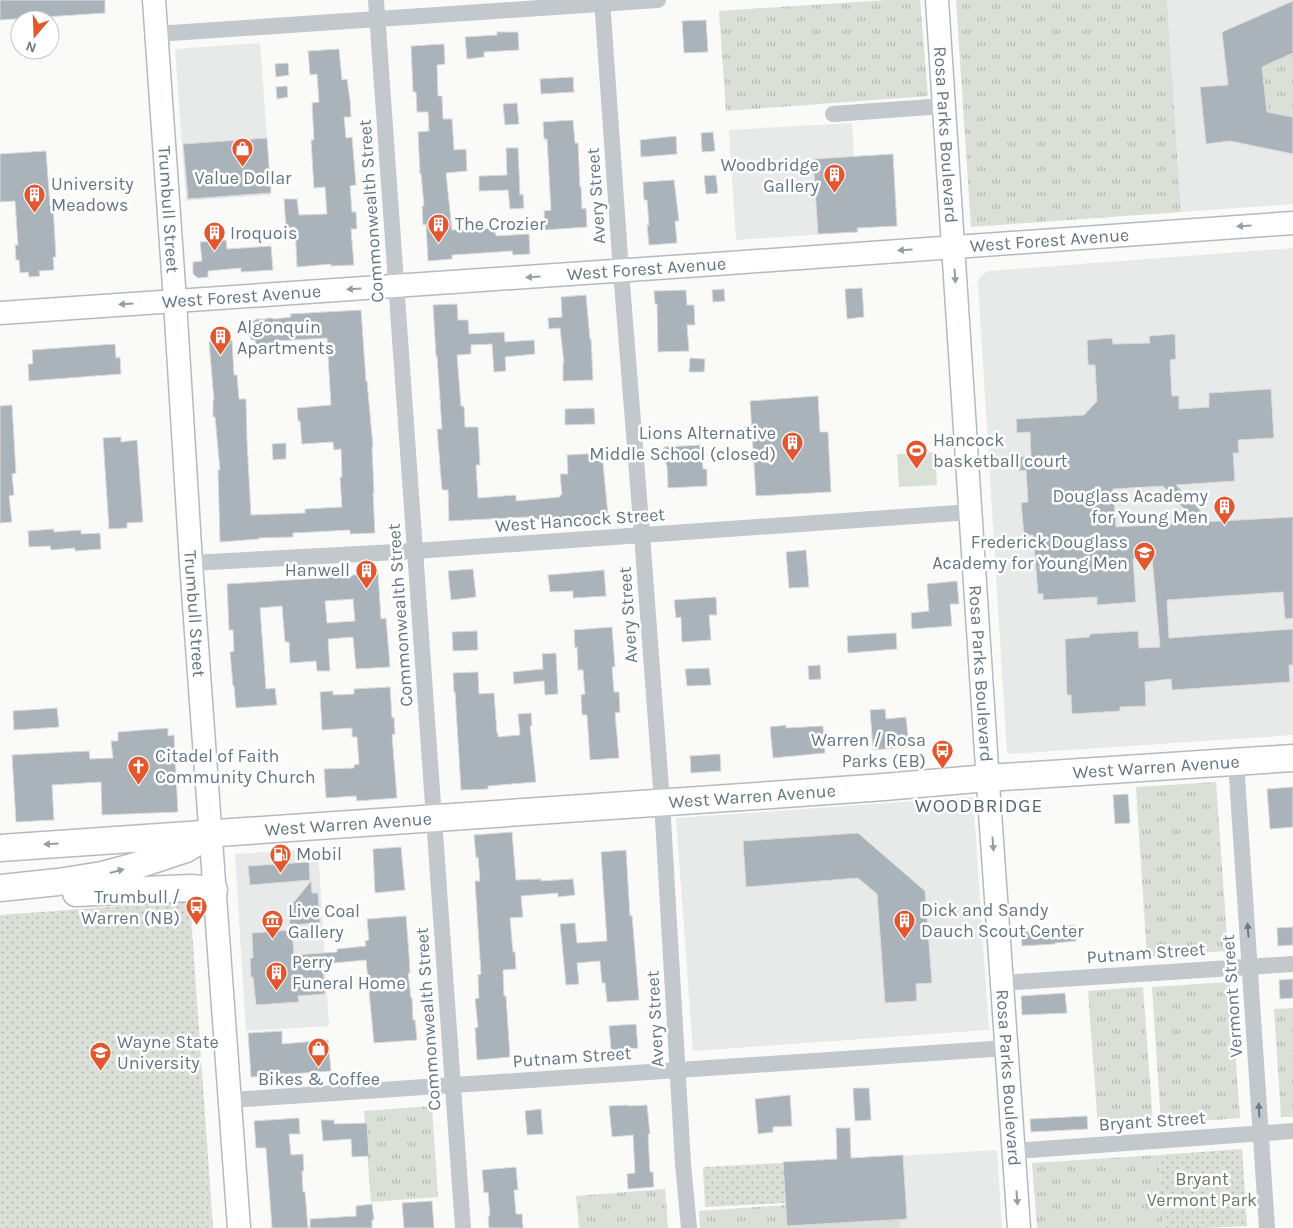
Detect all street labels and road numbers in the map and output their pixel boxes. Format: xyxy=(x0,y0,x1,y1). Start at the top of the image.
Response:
street label: Rosa Parks Boulevard xyxy=(929,46,963,224)
street label: Commonwealth Street xyxy=(354,118,388,303)
street label: Trumbull Street xyxy=(153,145,184,274)
street label: Avery Street xyxy=(582,147,610,245)
street label: West Forest Avenue xyxy=(969,224,1130,257)
street label: West Forest Avenue xyxy=(566,252,727,285)
street label: West Forest Avenue xyxy=(161,280,322,313)
street label: West Hancock Street xyxy=(494,503,666,537)
street label: Commonwealth Street xyxy=(383,522,417,707)
street label: Trumbull Street xyxy=(179,549,210,678)
street label: Avery Street xyxy=(614,566,642,664)
street label: Rosa Parks Boulevard xyxy=(964,584,998,763)
street label: West Warren Avenue xyxy=(1072,751,1240,783)
street label: West Warren Avenue xyxy=(668,779,837,813)
street label: West Warren Avenue xyxy=(264,807,432,841)
street label: Commonwealth Street xyxy=(411,926,445,1111)
street label: Vermont Street xyxy=(1217,934,1247,1058)
street label: Putnam Street xyxy=(1086,938,1206,968)
street label: Avery Street xyxy=(641,970,669,1068)
street label: Rosa Parks Boulevard xyxy=(991,988,1026,1167)
street label: Putnam Street xyxy=(512,1042,632,1072)
street label: Bryant Street xyxy=(1098,1106,1207,1136)

